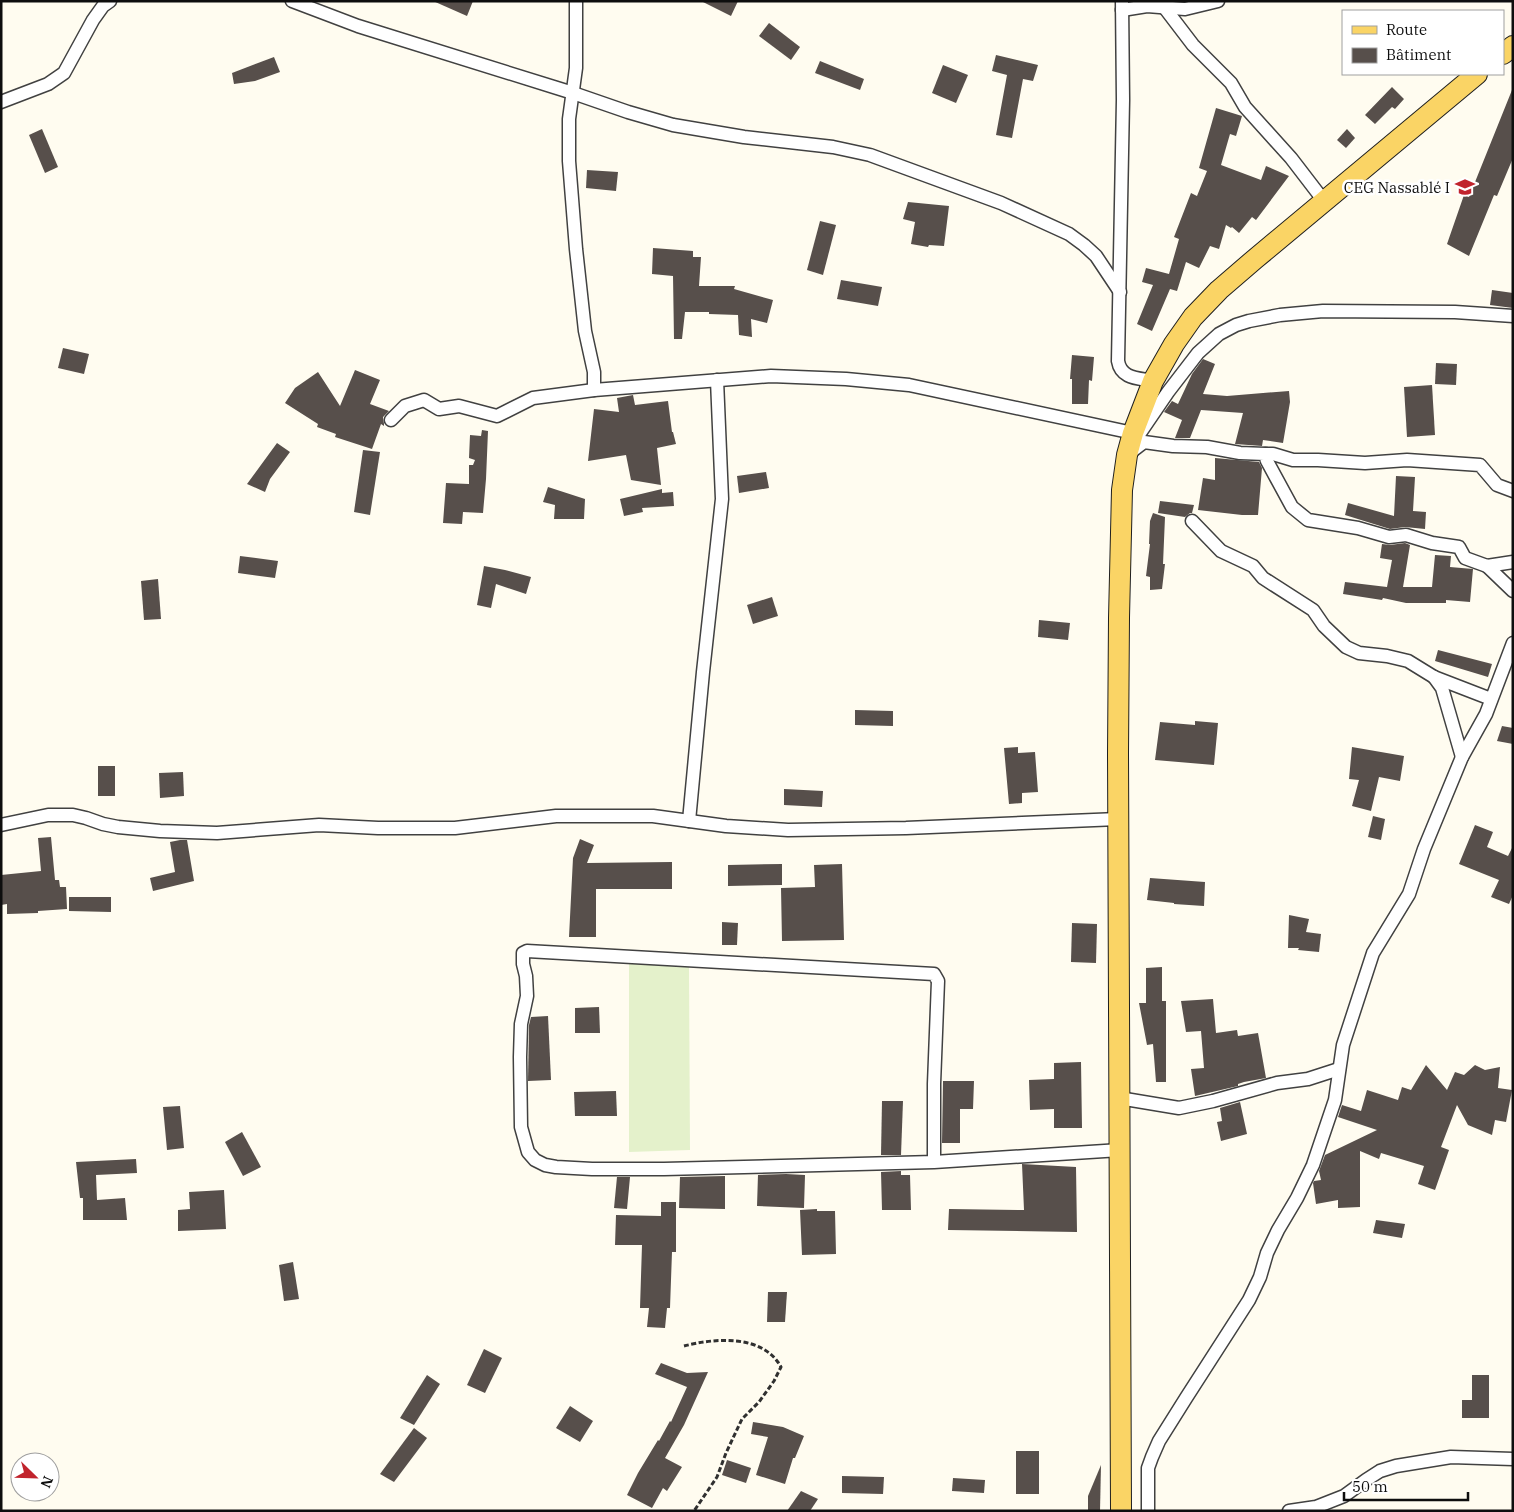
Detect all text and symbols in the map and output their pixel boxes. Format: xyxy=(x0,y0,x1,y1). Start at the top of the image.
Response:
legend xyxy=(1342,10,1504,75)
text: Route xyxy=(1386,20,1427,39)
text: Bâtiment xyxy=(1386,45,1451,64)
school or university icon: CEG Nassablé I xyxy=(1454,176,1476,198)
place label: CEG Nassablé I xyxy=(1344,178,1450,197)
north arrow xyxy=(10,1452,60,1502)
scale bar xyxy=(1344,1470,1468,1502)
text: N xyxy=(37,1473,57,1491)
text: 50 m xyxy=(1352,1477,1388,1496)

